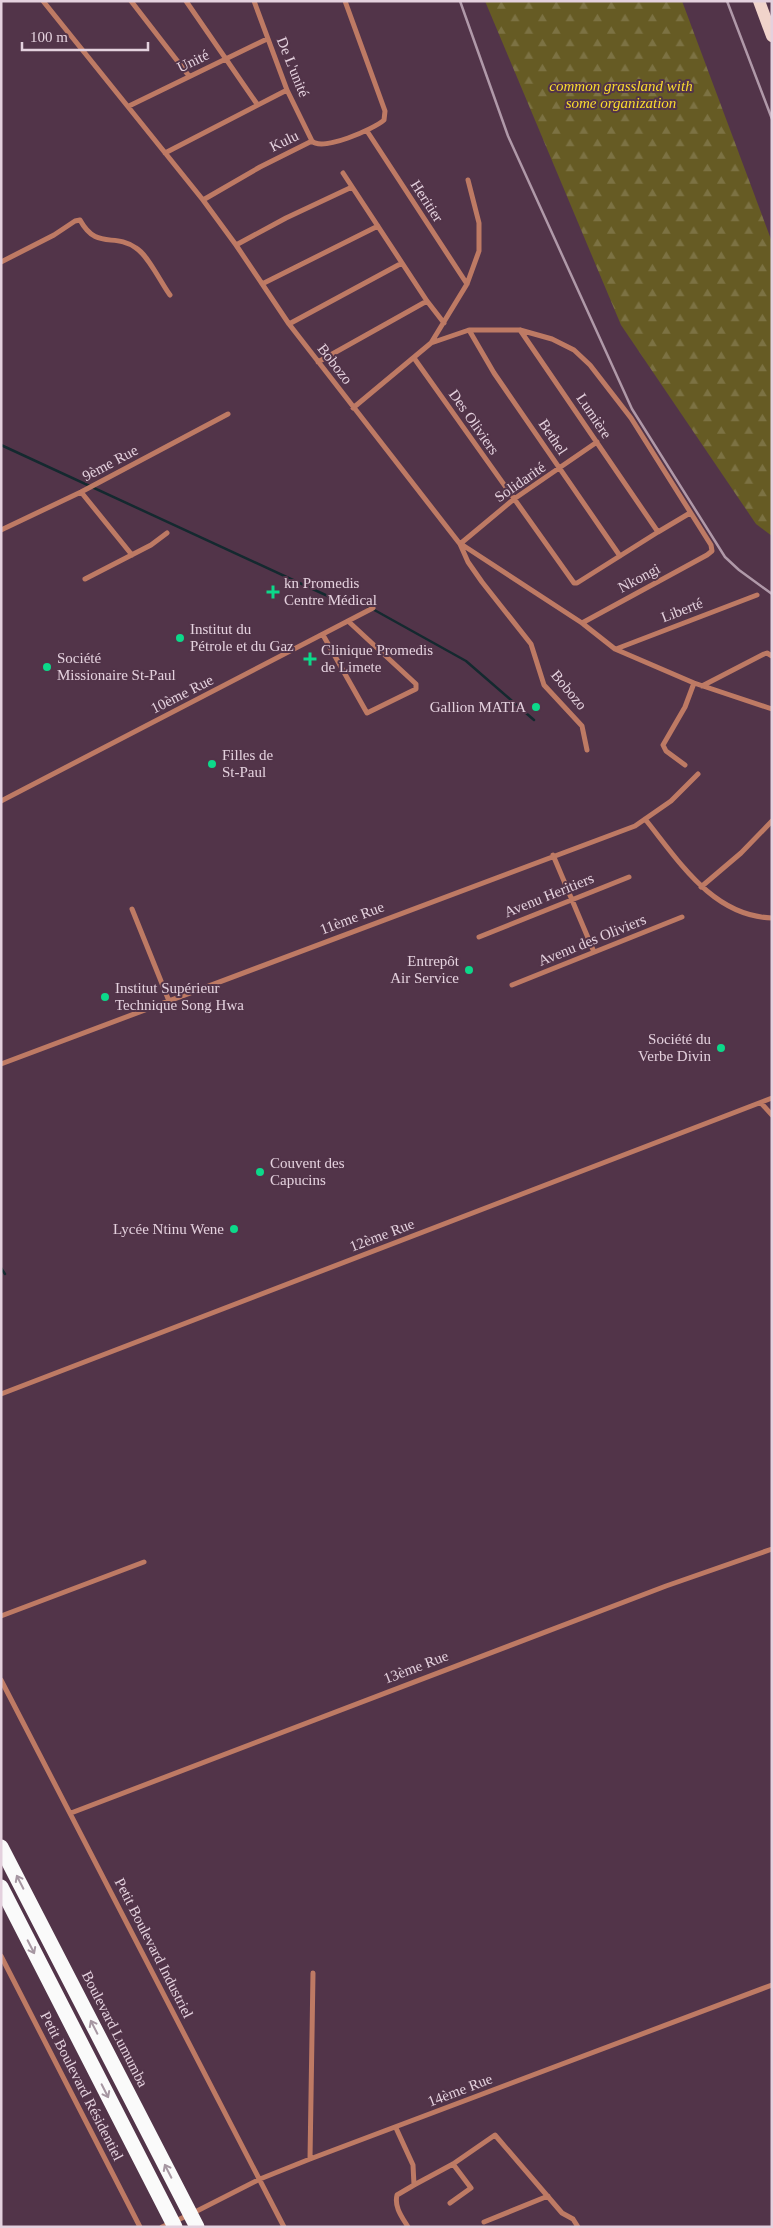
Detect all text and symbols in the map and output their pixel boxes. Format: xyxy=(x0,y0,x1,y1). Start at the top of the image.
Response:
scale bar xyxy=(22,20,149,52)
text: 100 m xyxy=(30,29,68,45)
street label: De L'unité xyxy=(274,35,312,100)
street label: Unité xyxy=(175,46,212,75)
park label: common grassland with some organization xyxy=(549,78,693,111)
street label: Kulu xyxy=(267,127,301,155)
street label: Heritier xyxy=(408,177,446,225)
street label: Bobozo xyxy=(314,341,356,387)
street label: Des Oliviers xyxy=(446,387,502,458)
street label: Lumière xyxy=(573,390,615,442)
street label: Bethel xyxy=(535,416,571,458)
street label: 9ème Rue xyxy=(80,442,141,484)
street label: Solidarité xyxy=(492,459,549,505)
street label: Nkongi xyxy=(615,560,663,596)
place label: kn Promedis Centre Médical xyxy=(284,575,377,608)
marker: kn Promedis Centre Médical xyxy=(266,585,280,599)
street label: Liberté xyxy=(659,595,705,625)
place label: Institut du Pétrole et du Gaz xyxy=(190,621,294,654)
marker: Institut du Pétrole et du Gaz xyxy=(174,632,186,644)
place label: Clinique Promedis de Limete xyxy=(321,642,433,675)
place label: Société Missionaire St-Paul xyxy=(57,650,176,683)
marker: Clinique Promedis de Limete xyxy=(303,652,317,666)
marker: Société Missionaire St-Paul xyxy=(41,661,53,673)
street label: Bobozo xyxy=(548,667,590,713)
street label: 10ème Rue xyxy=(148,671,216,717)
place label: Gallion MATIA xyxy=(430,699,526,715)
marker: Gallion MATIA xyxy=(530,701,542,713)
place label: Filles de St-Paul xyxy=(222,747,274,780)
marker: Filles de St-Paul xyxy=(206,758,218,770)
street label: Avenu Heritiers xyxy=(502,870,596,920)
street label: 11ème Rue xyxy=(318,898,387,938)
street label: Avenu des Oliviers xyxy=(536,911,648,969)
place label: Entrepôt Air Service xyxy=(390,953,460,986)
marker: Entrepôt Air Service xyxy=(463,964,475,976)
place label: Institut Supérieur Technique Song Hwa xyxy=(115,980,244,1013)
marker: Institut Supérieur Technique Song Hwa xyxy=(99,991,111,1003)
place label: Société du Verbe Divin xyxy=(638,1031,711,1064)
marker: Société du Verbe Divin xyxy=(715,1042,727,1054)
place label: Couvent des Capucins xyxy=(270,1155,345,1188)
marker: Couvent des Capucins xyxy=(254,1166,266,1178)
street label: 12ème Rue xyxy=(347,1215,417,1255)
place label: Lycée Ntinu Wene xyxy=(113,1221,224,1237)
marker: Lycée Ntinu Wene xyxy=(228,1223,240,1235)
street label: 13ème Rue xyxy=(381,1647,451,1687)
one-way arrow xyxy=(15,1875,24,1890)
street label: Petit Boulevard Industriel xyxy=(112,1875,196,2021)
one-way arrow xyxy=(26,1939,36,1954)
street label: Boulevard Lumumba xyxy=(79,1968,151,2090)
street label: Petit Boulevard Résidentiel xyxy=(37,2009,127,2163)
one-way arrow xyxy=(89,2019,99,2034)
street label: 14ème Rue xyxy=(425,2070,495,2110)
one-way arrow xyxy=(101,2083,110,2098)
one-way arrow xyxy=(163,2164,172,2179)

